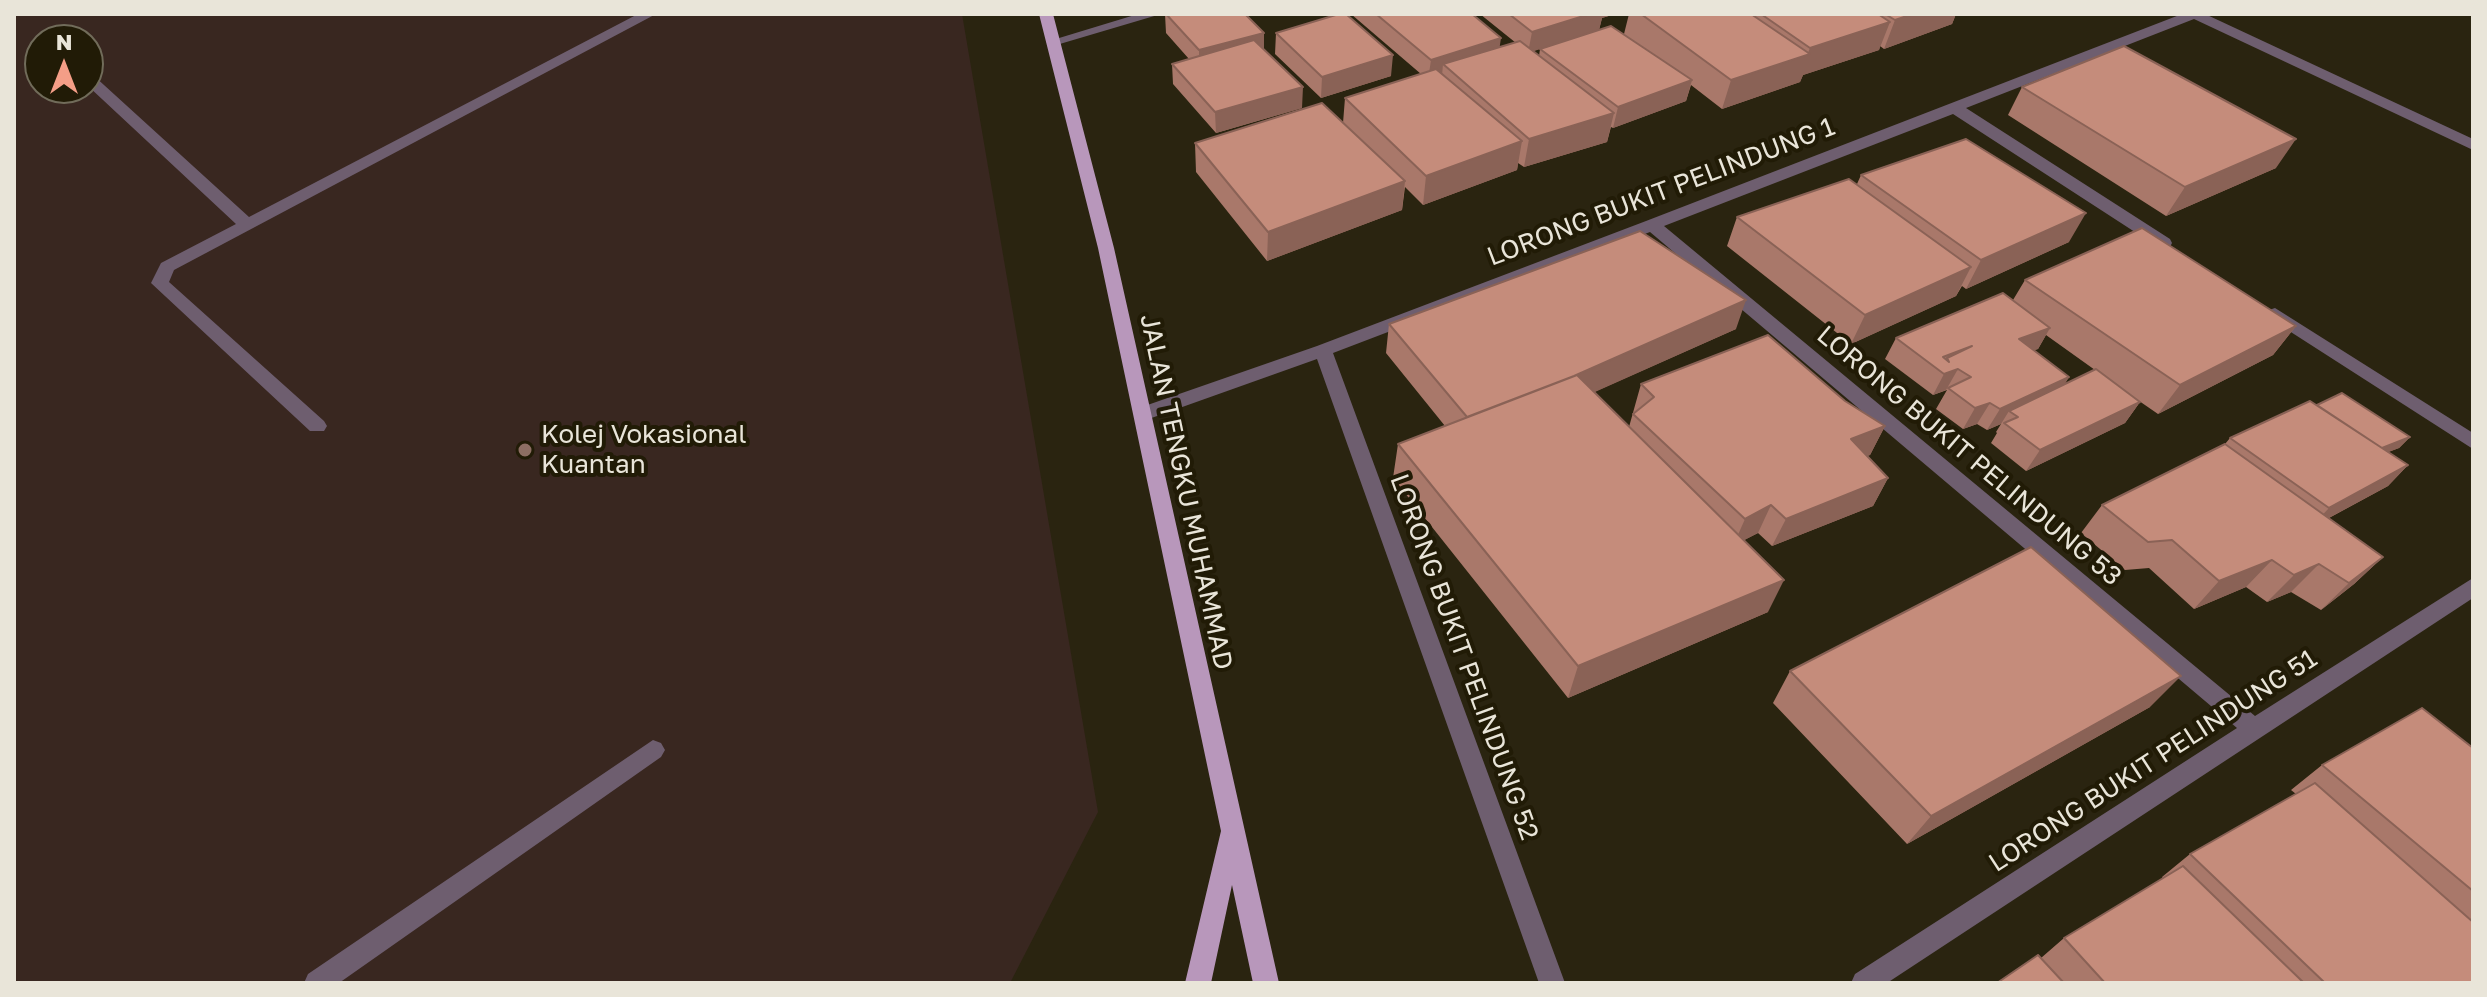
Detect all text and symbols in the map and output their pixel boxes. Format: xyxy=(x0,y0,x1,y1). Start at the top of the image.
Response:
north arrow xyxy=(24,24,104,104)
text: N xyxy=(56,28,72,55)
street label: LORONG BUKIT PELINDUNG 1 xyxy=(1483,111,1839,273)
street label: JALAN TENGKU MUHAMMAD xyxy=(1133,311,1239,673)
street label: LORONG BUKIT PELINDUNG 53 xyxy=(1811,320,2127,592)
place label: Kolej Vokasional Kuantan xyxy=(541,419,747,480)
marker: Kolej Vokasional Kuantan xyxy=(516,441,534,459)
street label: LORONG BUKIT PELINDUNG 52 xyxy=(1383,470,1545,844)
street label: LORONG BUKIT PELINDUNG 51 xyxy=(1983,643,2323,879)

